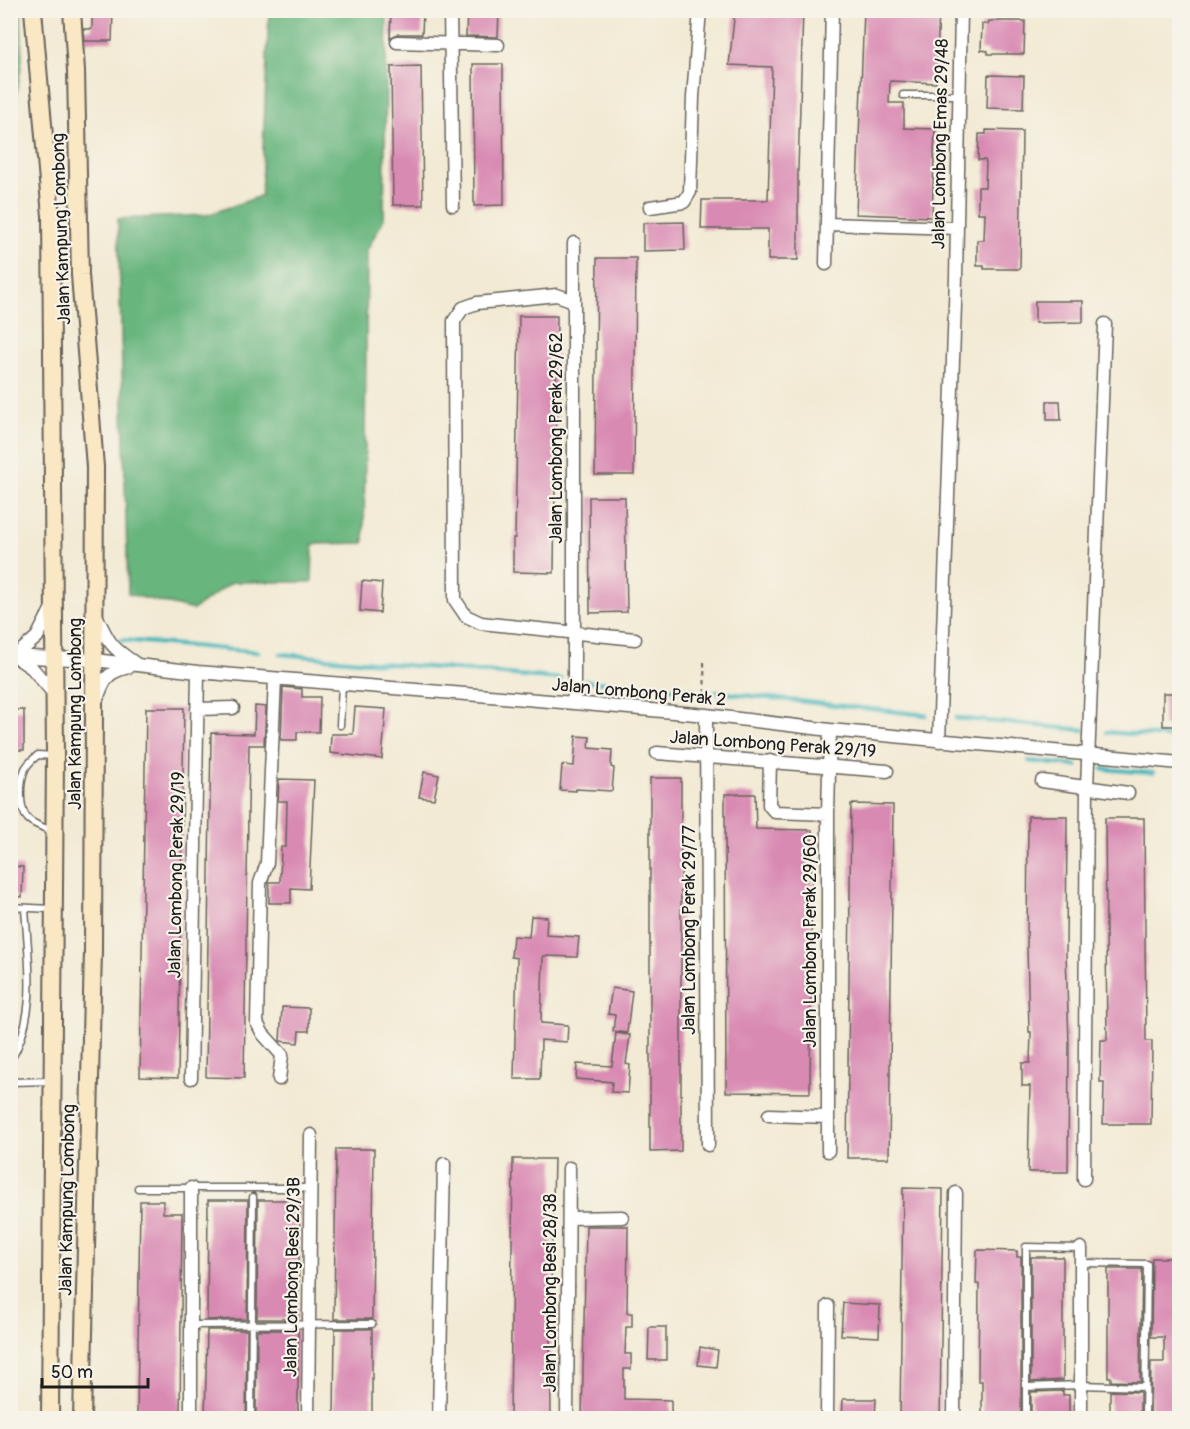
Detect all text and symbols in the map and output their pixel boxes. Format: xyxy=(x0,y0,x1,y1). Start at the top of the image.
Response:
street label: Jalan Lombong Emas 29/48 xyxy=(927,38,954,250)
street label: Jalan Kampung Lombong xyxy=(47,133,76,325)
street label: Jalan Lombong Perak 29/62 xyxy=(545,332,568,544)
street label: Jalan Kampung Lombong xyxy=(64,618,87,810)
street label: Jalan Lombong Perak 2 xyxy=(551,673,727,712)
street label: Jalan Lombong Perak 29/19 xyxy=(669,726,877,763)
street label: Jalan Lombong Perak 29/19 xyxy=(163,771,190,979)
street label: Jalan Lombong Perak 29/77 xyxy=(678,825,701,1035)
street label: Jalan Lombong Perak 29/60 xyxy=(799,834,822,1048)
street label: Jalan Kampung Lombong xyxy=(54,1104,81,1296)
street label: Jalan Lombong Besi 29/3B xyxy=(279,1177,306,1377)
street label: Jalan Lombong Besi 28/38 xyxy=(539,1194,562,1392)
scale bar xyxy=(42,1351,148,1389)
text: 50 m xyxy=(51,1361,93,1384)

